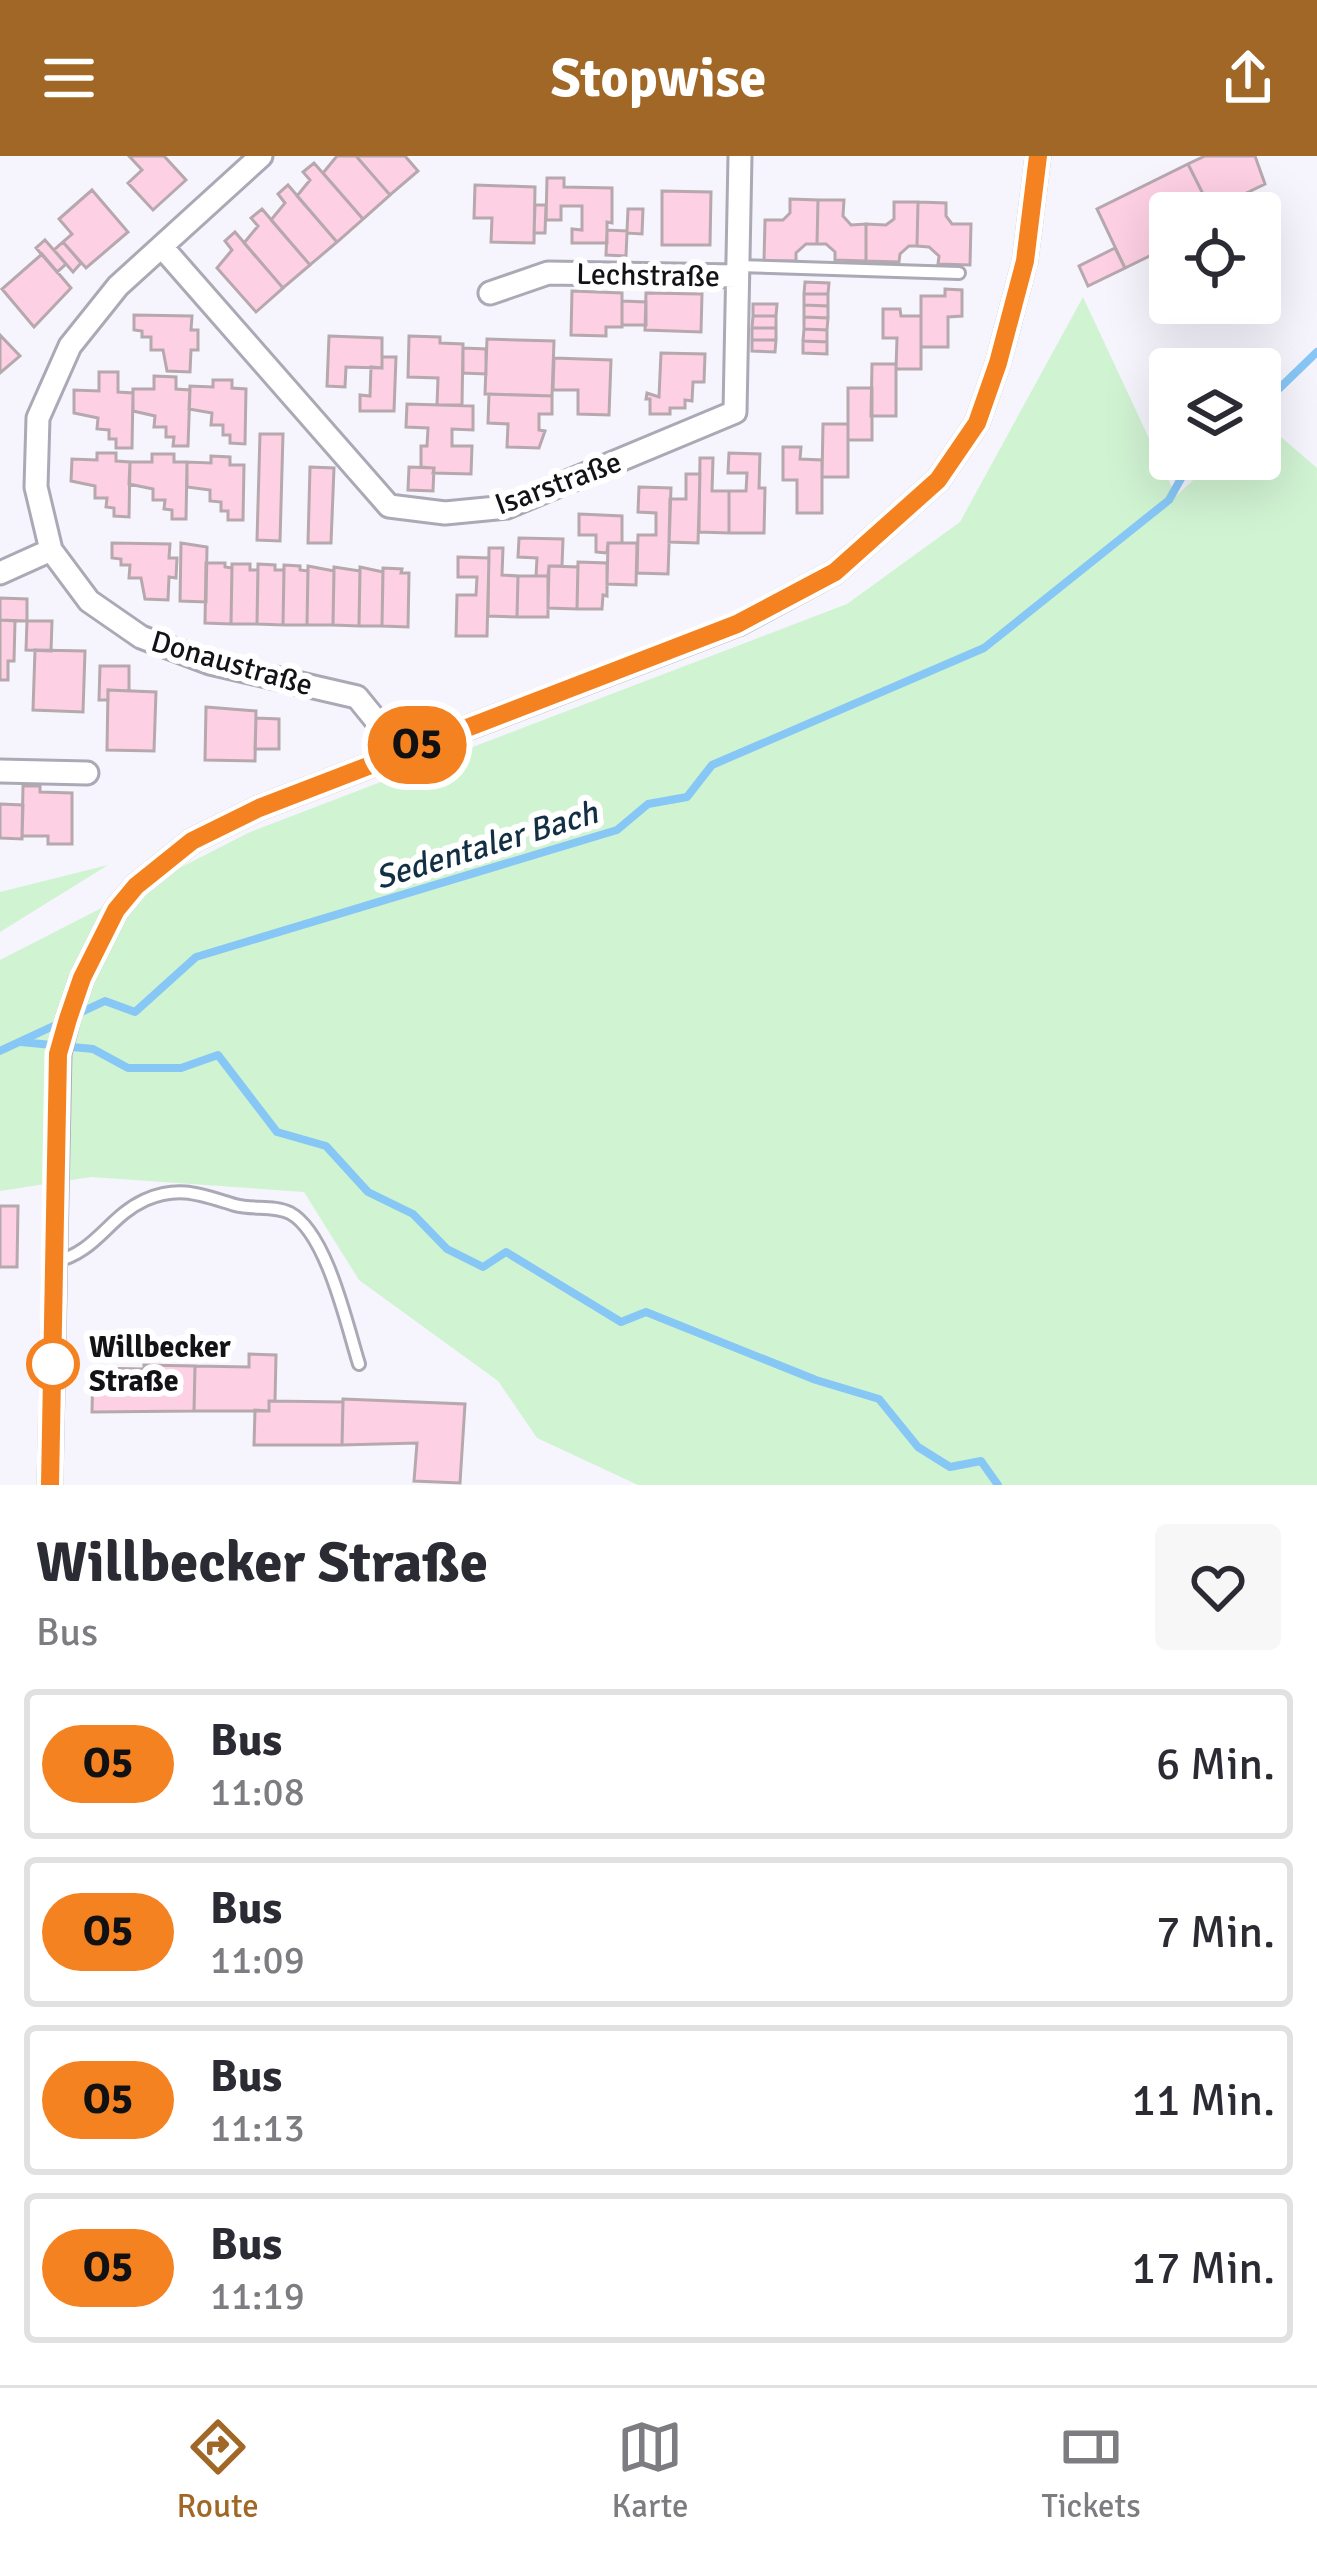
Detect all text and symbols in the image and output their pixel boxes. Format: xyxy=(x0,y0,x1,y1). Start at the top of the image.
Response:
icon: menu xyxy=(36,45,102,111)
text: Stopwise xyxy=(551,45,766,112)
icon: share xyxy=(1215,45,1281,111)
map controls xyxy=(1149,192,1281,480)
button: locate xyxy=(1149,192,1281,324)
street label: Lechstraße xyxy=(576,256,720,295)
button: layers xyxy=(1149,348,1281,480)
street label: Isarstraße xyxy=(490,444,626,523)
street label: Donaustraße xyxy=(147,623,317,704)
line badge: O5 xyxy=(363,706,471,784)
text: O5 xyxy=(392,719,442,770)
water label: Sedentaler Bach xyxy=(370,792,604,899)
place label: Willbecker Straße xyxy=(89,1329,231,1400)
marker: Willbecker Straße xyxy=(28,1339,78,1389)
button: heart xyxy=(1155,1524,1281,1650)
text: Willbecker Straße xyxy=(36,1527,488,1598)
text: Bus xyxy=(36,1608,98,1656)
text: Bus xyxy=(210,1713,282,1768)
text: 6 Min. xyxy=(1156,1737,1275,1792)
text: O5 xyxy=(83,1738,133,1789)
text: 11:08 xyxy=(210,1768,305,1816)
text: Bus xyxy=(210,1881,282,1936)
text: 7 Min. xyxy=(1156,1905,1275,1960)
text: O5 xyxy=(83,1906,133,1957)
text: 11:09 xyxy=(210,1936,305,1984)
text: Bus xyxy=(210,2049,282,2104)
text: 11 Min. xyxy=(1132,2073,1275,2128)
text: O5 xyxy=(83,2074,133,2125)
text: 11:13 xyxy=(210,2104,305,2152)
text: Bus xyxy=(210,2217,282,2272)
text: 17 Min. xyxy=(1132,2241,1275,2296)
text: O5 xyxy=(83,2242,133,2293)
text: 11:19 xyxy=(210,2272,305,2320)
tab: Route xyxy=(176,2414,259,2527)
tab: Karte xyxy=(612,2414,689,2527)
tab: Tickets xyxy=(1041,2414,1141,2527)

